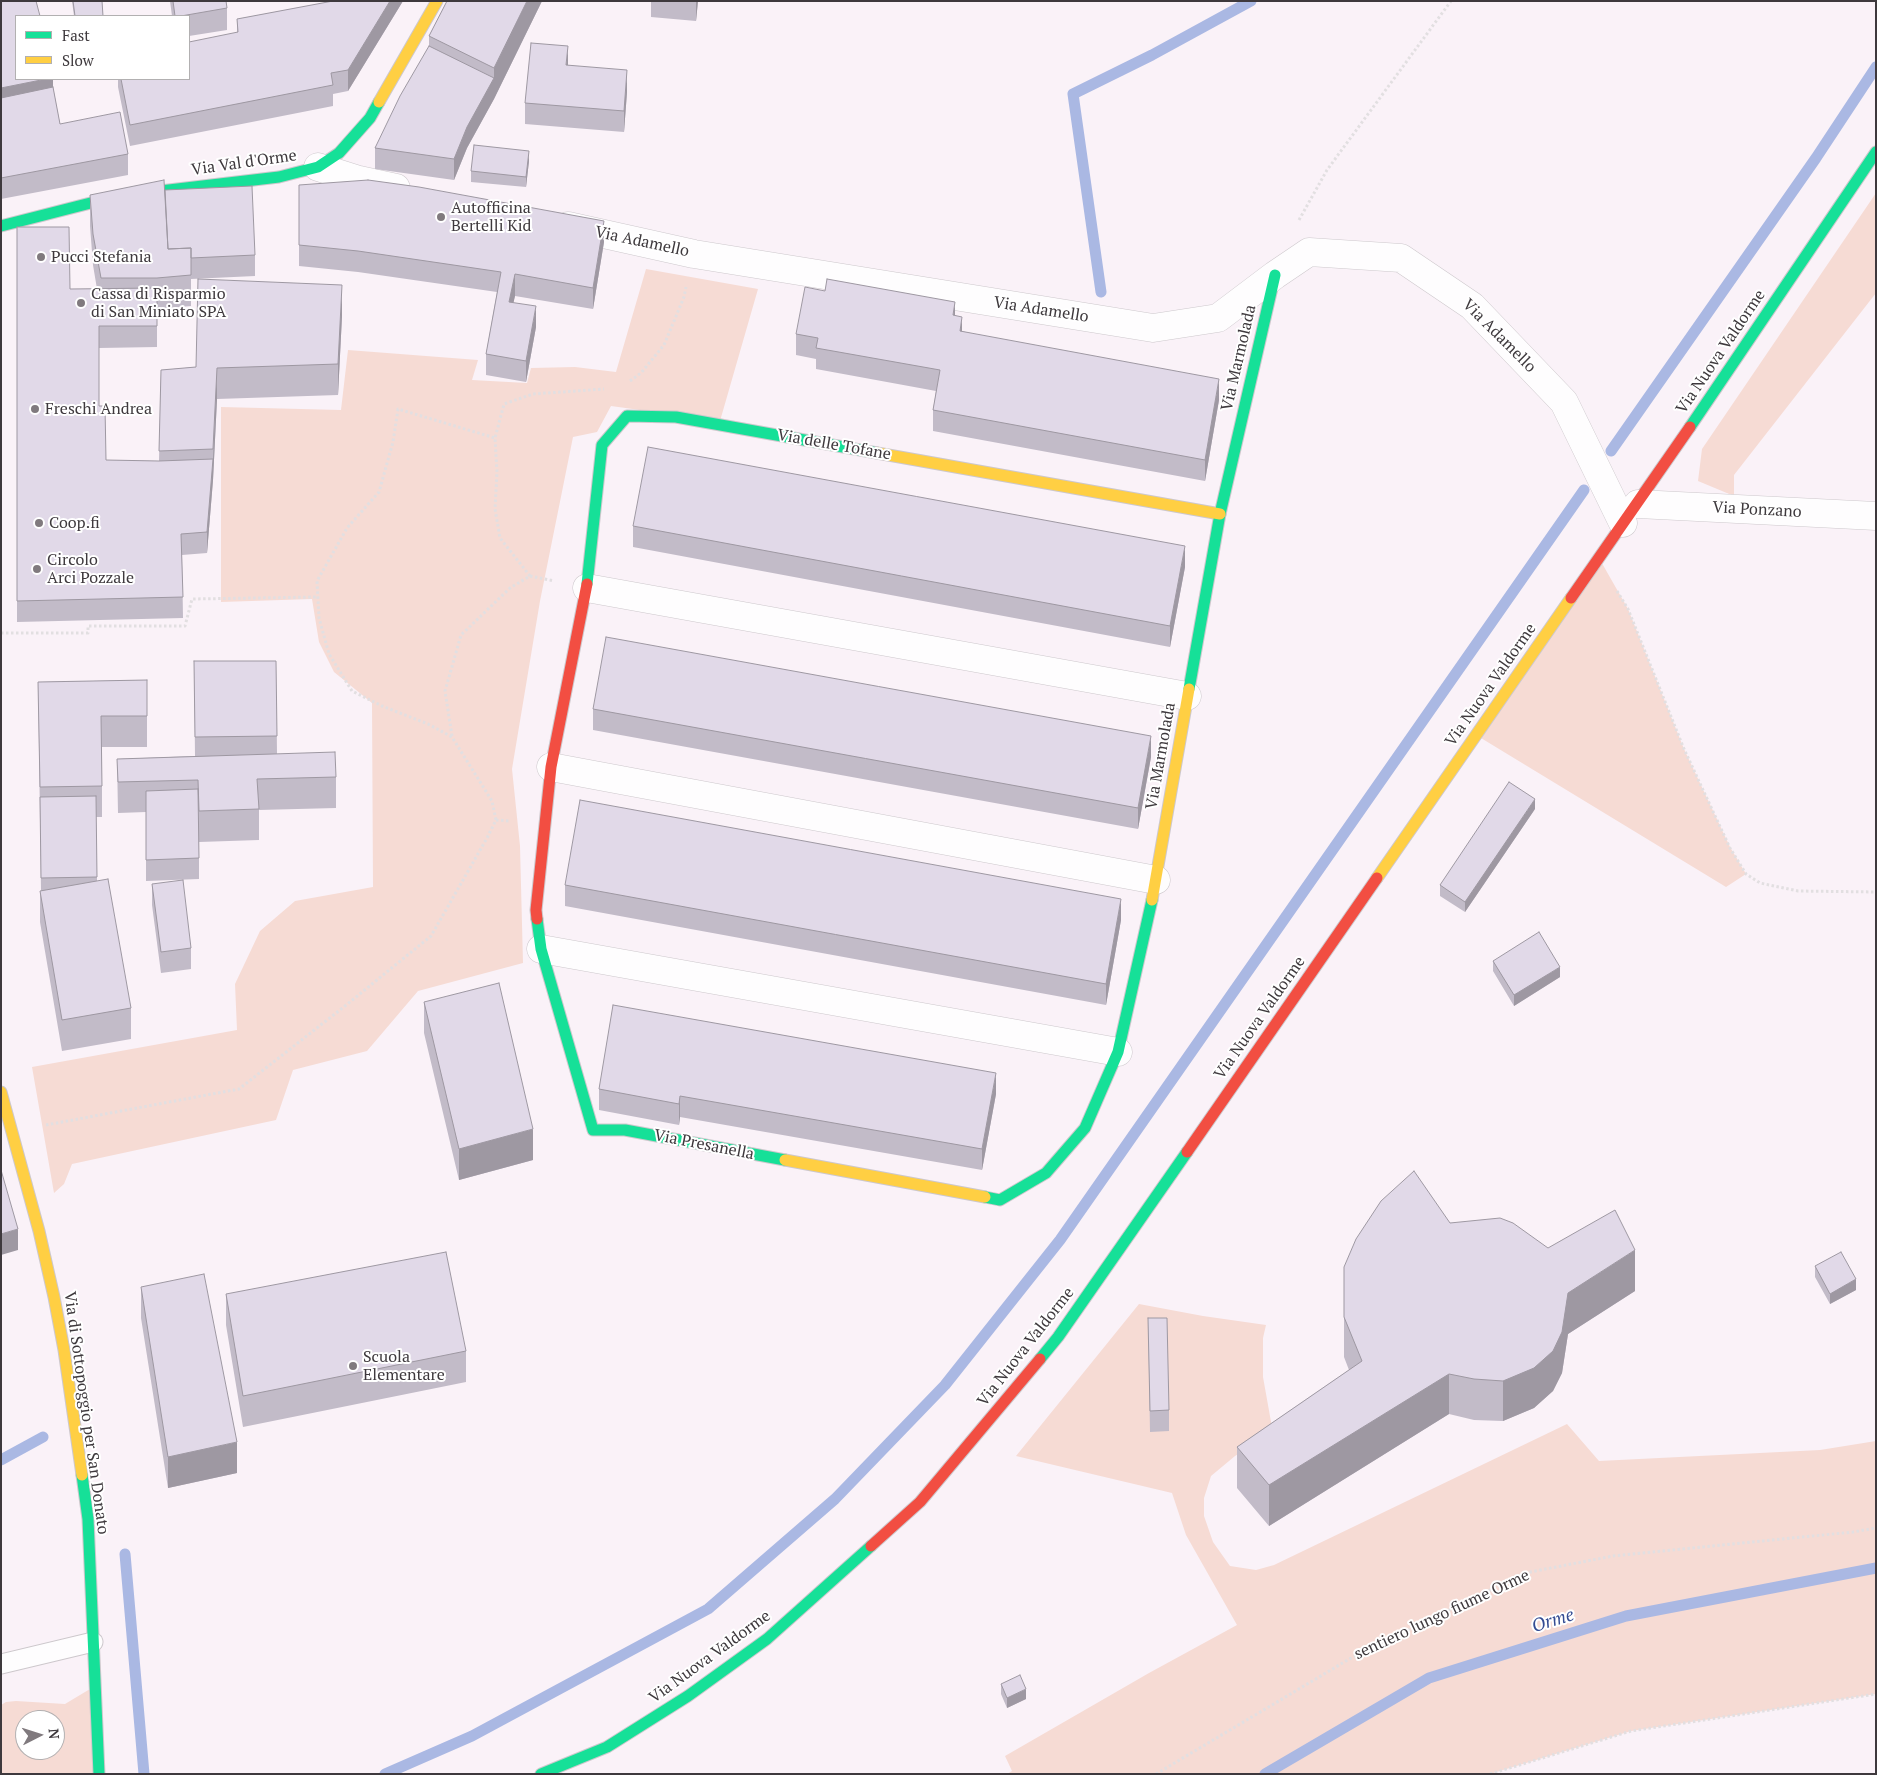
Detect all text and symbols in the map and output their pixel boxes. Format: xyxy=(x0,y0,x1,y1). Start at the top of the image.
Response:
legend xyxy=(15,15,190,80)
text: Fast xyxy=(62,25,90,45)
text: Slow xyxy=(62,50,94,70)
street label: Via Val d'Orme xyxy=(190,146,298,180)
place label: Autofficina Bertelli Kid xyxy=(451,198,531,236)
marker: Autofficina Bertelli Kid xyxy=(435,211,447,223)
street label: Via Adamello xyxy=(593,223,691,261)
place label: Pucci Stefania xyxy=(51,247,152,267)
marker: Pucci Stefania xyxy=(35,251,47,263)
place label: Cassa di Risparmio di San Miniato SPA xyxy=(91,284,226,322)
street label: Via Nuova Valdorme xyxy=(1672,286,1770,418)
street label: Via Adamello xyxy=(992,293,1090,327)
street label: Via Adamello xyxy=(1458,295,1540,377)
marker: Cassa di Risparmio di San Miniato SPA xyxy=(75,297,87,309)
street label: Via Marmolada xyxy=(1217,303,1261,413)
place label: Freschi Andrea xyxy=(45,399,152,419)
marker: Freschi Andrea xyxy=(29,403,41,415)
street label: Via delle Tofane xyxy=(776,426,892,464)
street label: Via Ponzano xyxy=(1712,498,1802,522)
place label: Coop.fi xyxy=(49,513,100,533)
marker: Coop.fi xyxy=(33,517,45,529)
place label: Circolo Arci Pozzale xyxy=(47,550,134,588)
marker: Circolo Arci Pozzale xyxy=(31,563,43,575)
street label: Via Nuova Valdorme xyxy=(1441,620,1541,750)
street label: Via Marmolada xyxy=(1142,701,1180,811)
street label: Via Nuova Valdorme xyxy=(1210,953,1310,1083)
street label: Via Presanella xyxy=(652,1126,756,1164)
street label: Via Nuova Valdorme xyxy=(974,1284,1078,1410)
street label: Via di Sottopoggio per San Donato xyxy=(59,1290,113,1536)
place label: Scuola Elementare xyxy=(363,1347,445,1385)
marker: Scuola Elementare xyxy=(347,1360,359,1372)
street label: sentiero lungo fiume Orme xyxy=(1351,1566,1533,1664)
water label: Orme xyxy=(1529,1604,1577,1638)
street label: Via Nuova Valdorme xyxy=(645,1606,775,1708)
north arrow xyxy=(15,1710,65,1760)
text: N xyxy=(45,1728,64,1740)

